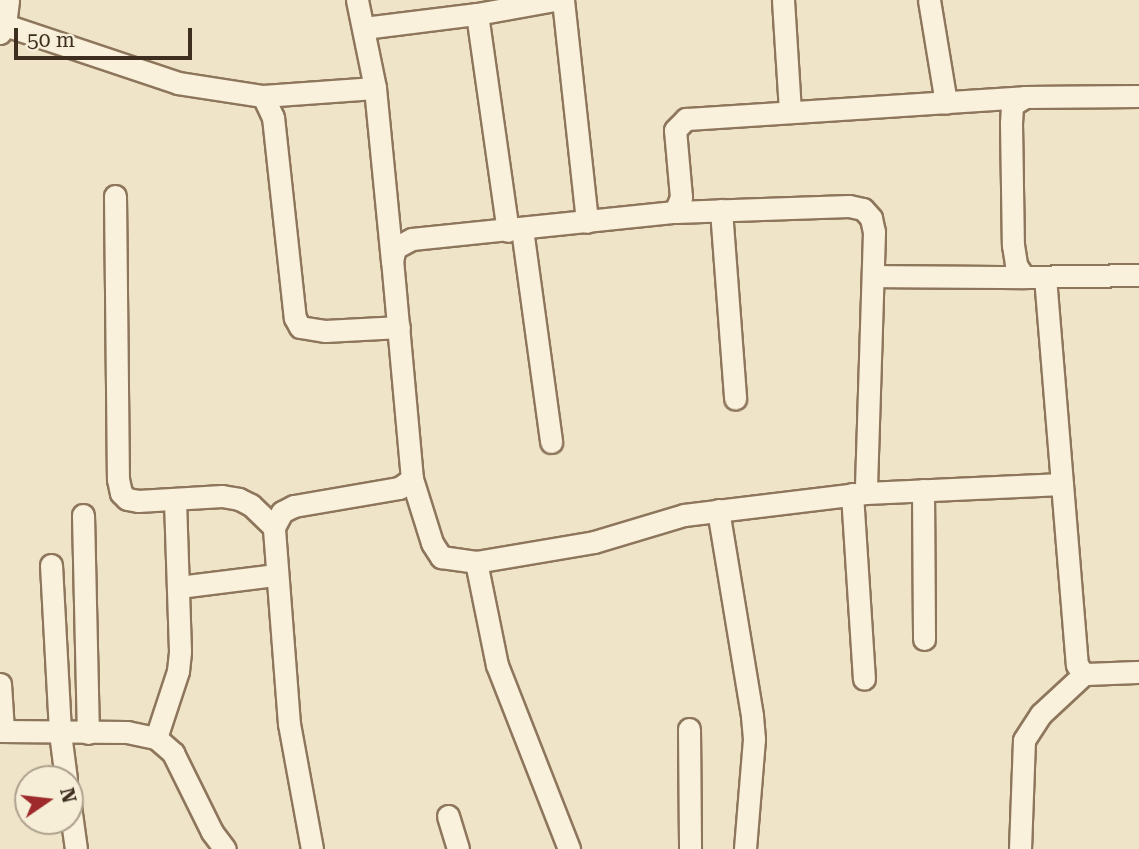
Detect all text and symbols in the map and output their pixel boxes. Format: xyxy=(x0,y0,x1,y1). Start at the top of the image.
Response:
scale bar xyxy=(18,14,196,58)
text: 50 m xyxy=(27,28,75,52)
north arrow xyxy=(14,765,84,835)
text: N xyxy=(55,785,81,805)

